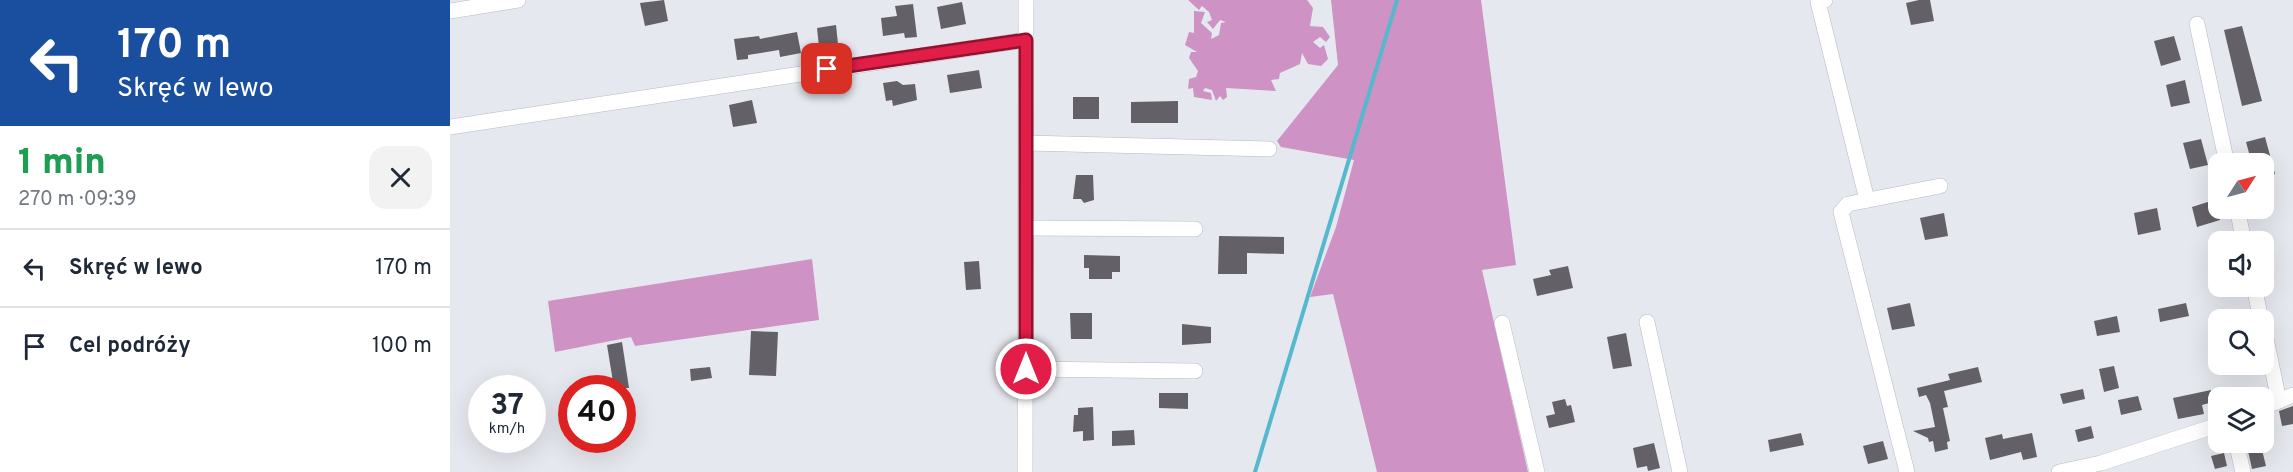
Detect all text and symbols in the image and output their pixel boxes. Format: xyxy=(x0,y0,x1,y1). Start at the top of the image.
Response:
text: 170 m xyxy=(117,20,231,73)
icon: left xyxy=(18,24,96,102)
pin xyxy=(801,43,852,94)
icon: arrive xyxy=(810,52,843,85)
text: Skręć w lewo xyxy=(117,72,273,106)
text: 1 min xyxy=(18,141,106,187)
button: close xyxy=(369,146,432,209)
north arrow xyxy=(2208,153,2274,219)
map controls xyxy=(2208,153,2274,453)
text: 270 m · 09:39 xyxy=(18,187,137,213)
button: sound xyxy=(2208,231,2274,297)
icon: left xyxy=(18,252,51,285)
text: Skręć w lewo xyxy=(69,255,203,282)
text: 170 m xyxy=(375,255,432,282)
button: search xyxy=(2208,309,2274,375)
icon: arrive xyxy=(18,330,51,363)
text: Cel podróży xyxy=(69,333,191,360)
text: 100 m xyxy=(372,333,432,360)
position arrow xyxy=(994,337,1058,401)
speed limit sign: 40 xyxy=(558,375,636,453)
button: layers xyxy=(2208,387,2274,453)
text: 37 xyxy=(490,388,524,425)
text: km/h xyxy=(489,420,525,439)

